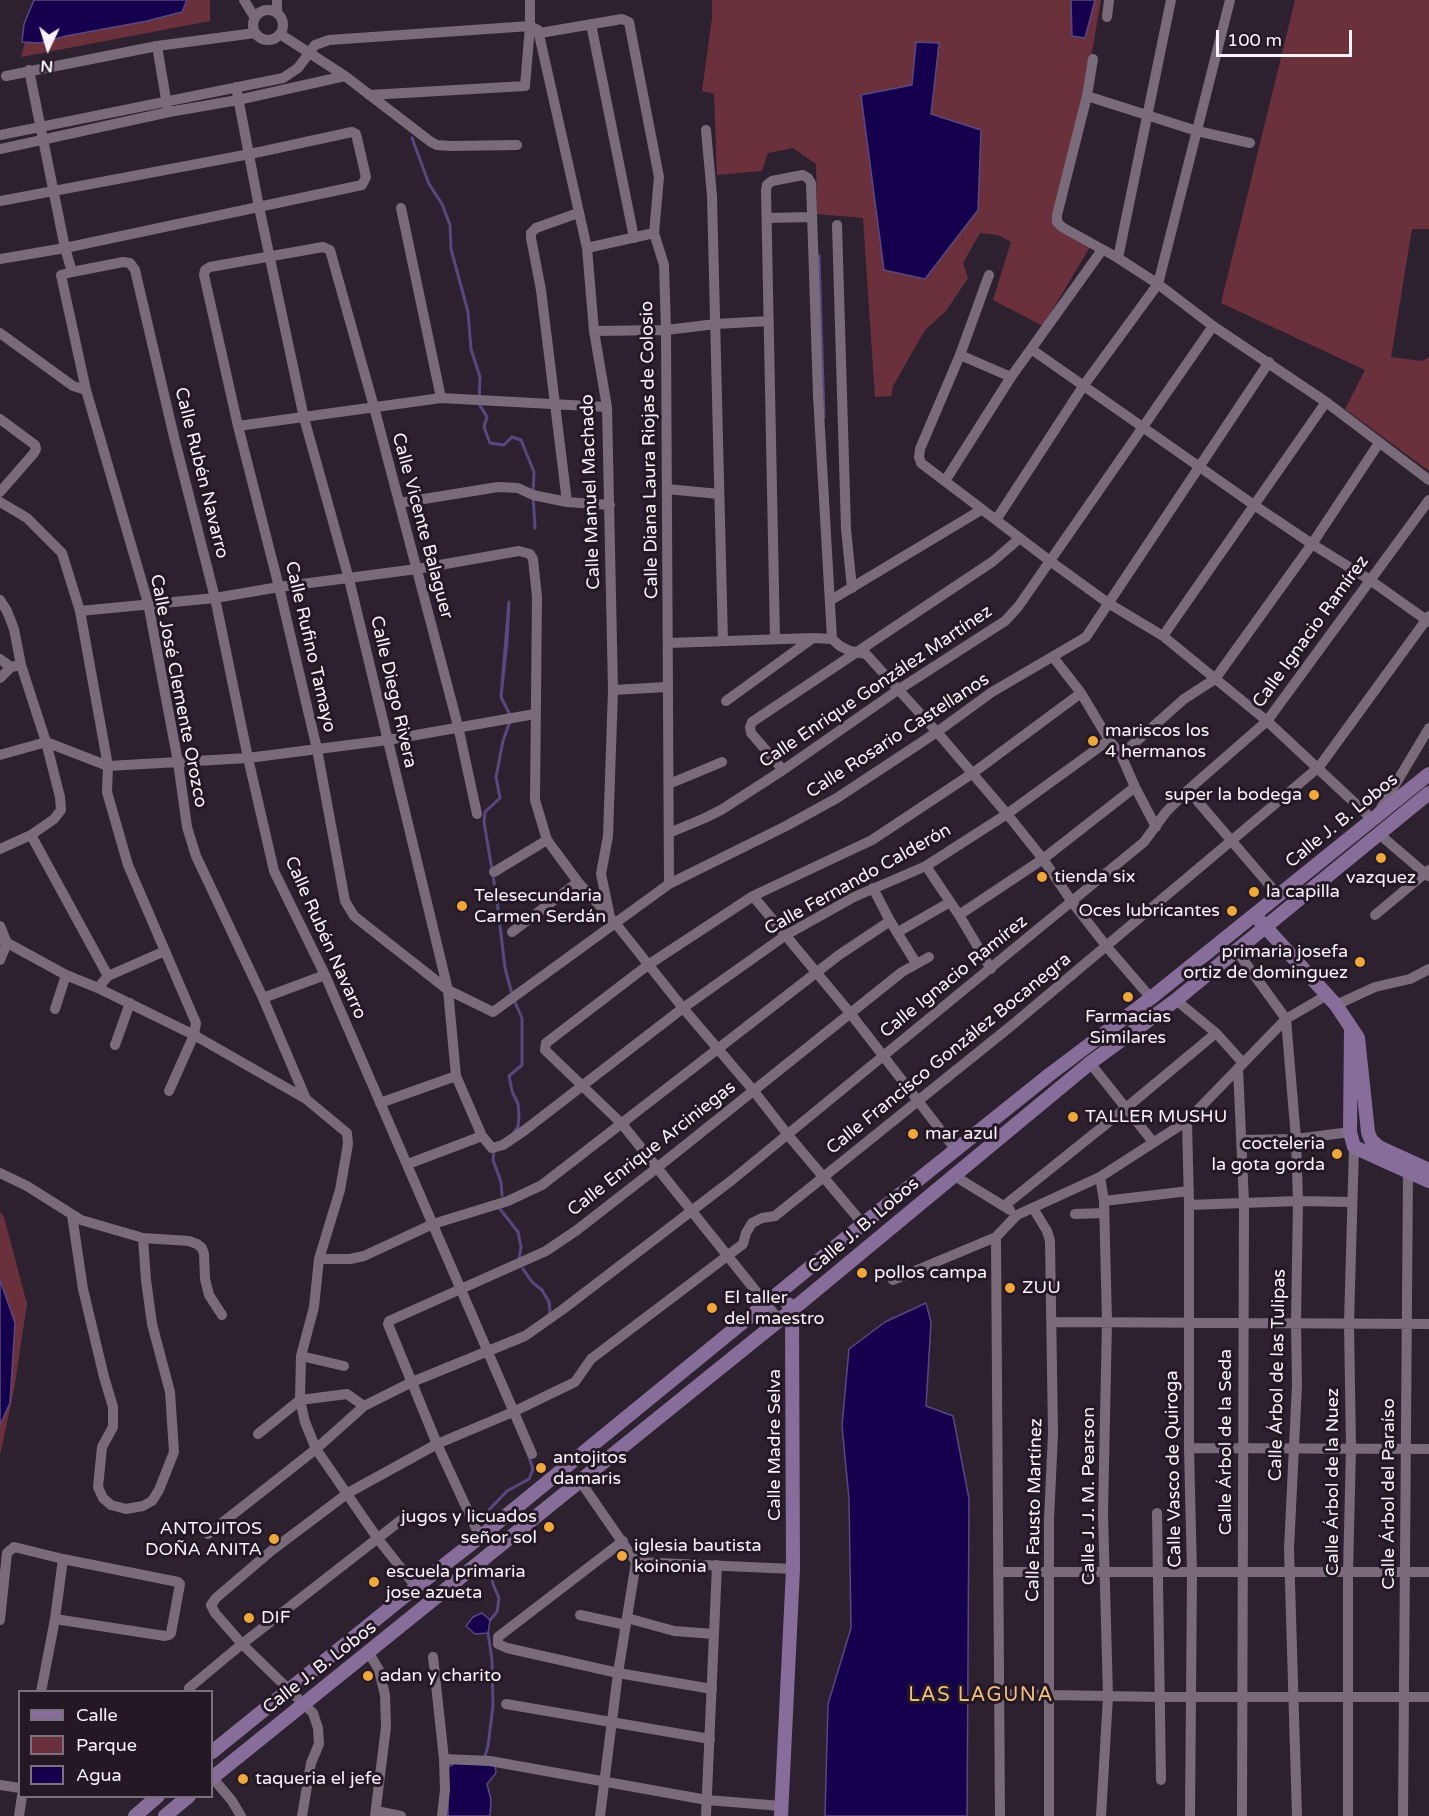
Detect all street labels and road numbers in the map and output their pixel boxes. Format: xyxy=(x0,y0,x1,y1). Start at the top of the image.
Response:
street label: Calle Diana Laura Riojas de Colosio xyxy=(637,301,663,599)
street label: Calle Rubén Navarro xyxy=(169,385,233,561)
street label: Calle Manuel Machado xyxy=(577,394,605,590)
street label: Calle Vicente Balaguer xyxy=(387,431,457,621)
street label: Calle Ignacio Ramírez xyxy=(1248,552,1374,712)
street label: Calle Rufino Tamayo xyxy=(280,559,340,735)
street label: Calle José Clemente Orozco xyxy=(145,573,211,809)
street label: Calle Enrique González Martínez xyxy=(755,601,997,773)
street label: Calle Diego Rivera xyxy=(365,614,421,770)
street label: Calle Rosario Castellanos xyxy=(802,669,994,803)
street label: Calle J. B. Lobos xyxy=(1282,769,1402,873)
street label: Calle Fernando Calderón xyxy=(761,820,955,940)
street label: Calle Rubén Navarro xyxy=(279,853,371,1023)
street label: Calle Ignacio Ramírez xyxy=(876,911,1032,1043)
street label: Calle Francisco González Bocanegra xyxy=(822,949,1076,1159)
street label: Calle Enrique Arciniegas xyxy=(564,1077,740,1221)
street label: Calle J. B. Lobos xyxy=(804,1173,924,1279)
street label: Calle Árbol de las Tulipas xyxy=(1265,1269,1291,1481)
street label: Calle Árbol de la Seda xyxy=(1215,1349,1237,1535)
street label: Calle Madre Selva xyxy=(764,1369,786,1521)
street label: Calle Vasco de Quiroga xyxy=(1161,1370,1187,1568)
street label: Calle Árbol de la Nuez xyxy=(1322,1388,1344,1576)
street label: Calle Árbol del Paraíso xyxy=(1378,1398,1400,1590)
street label: Calle J. J. M. Pearson xyxy=(1078,1407,1100,1585)
street label: Calle Fausto Martínez xyxy=(1023,1418,1047,1602)
street label: Calle J. B. Lobos xyxy=(259,1617,381,1719)

